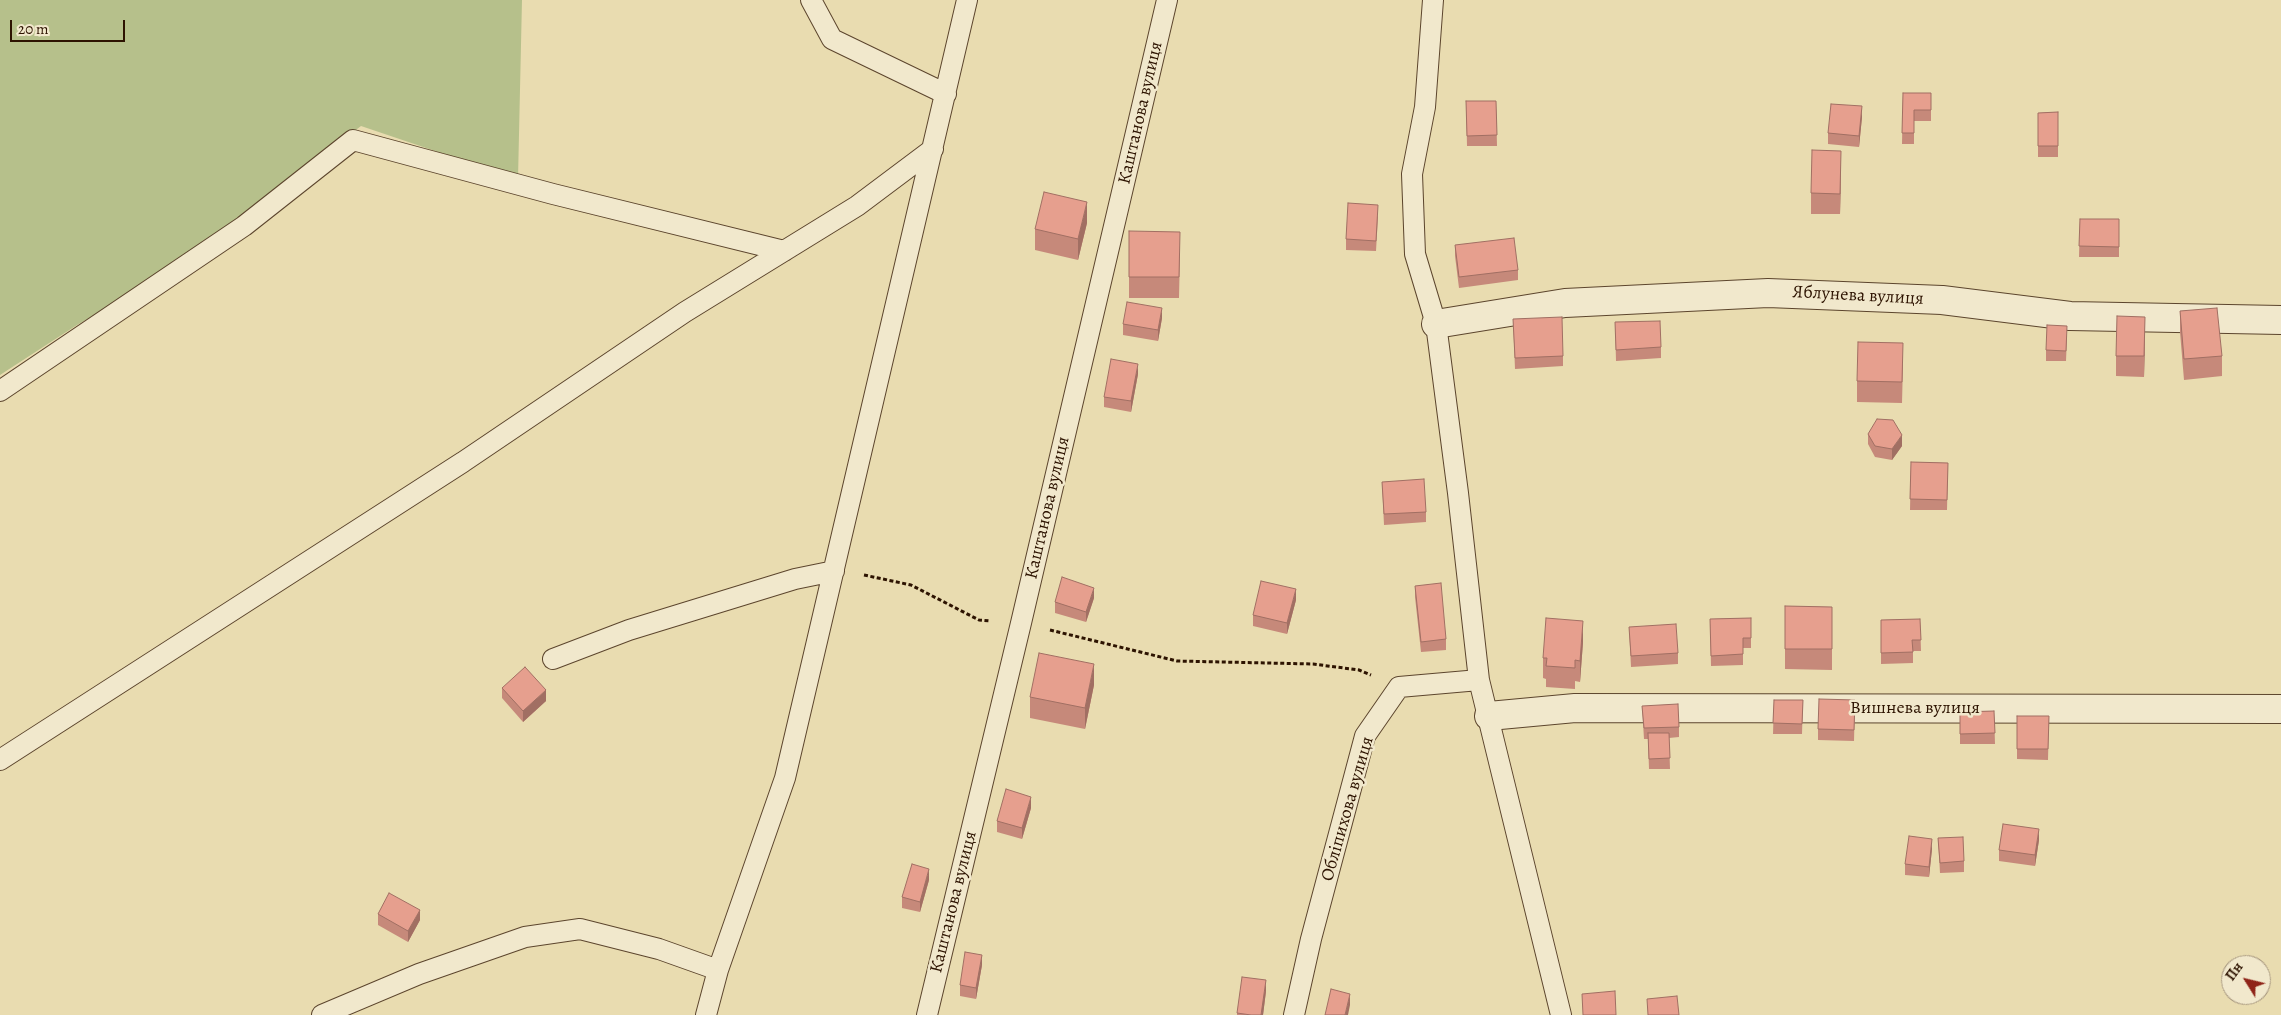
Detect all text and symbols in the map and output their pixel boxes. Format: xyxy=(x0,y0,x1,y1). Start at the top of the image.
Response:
scale bar xyxy=(12,10,128,42)
text: 20 m xyxy=(18,19,49,39)
street label: Каштанова вулиця xyxy=(1114,40,1168,186)
street label: Яблунева вулиця xyxy=(1792,282,1924,310)
street label: Каштанова вулиця xyxy=(1021,435,1075,581)
street label: Вишнева вулиця xyxy=(1850,698,1980,720)
street label: Обліпихова вулиця xyxy=(1317,734,1379,884)
street label: Каштанова вулиця xyxy=(926,829,982,975)
north arrow xyxy=(2221,955,2271,1005)
text: Пн xyxy=(2221,958,2247,984)

